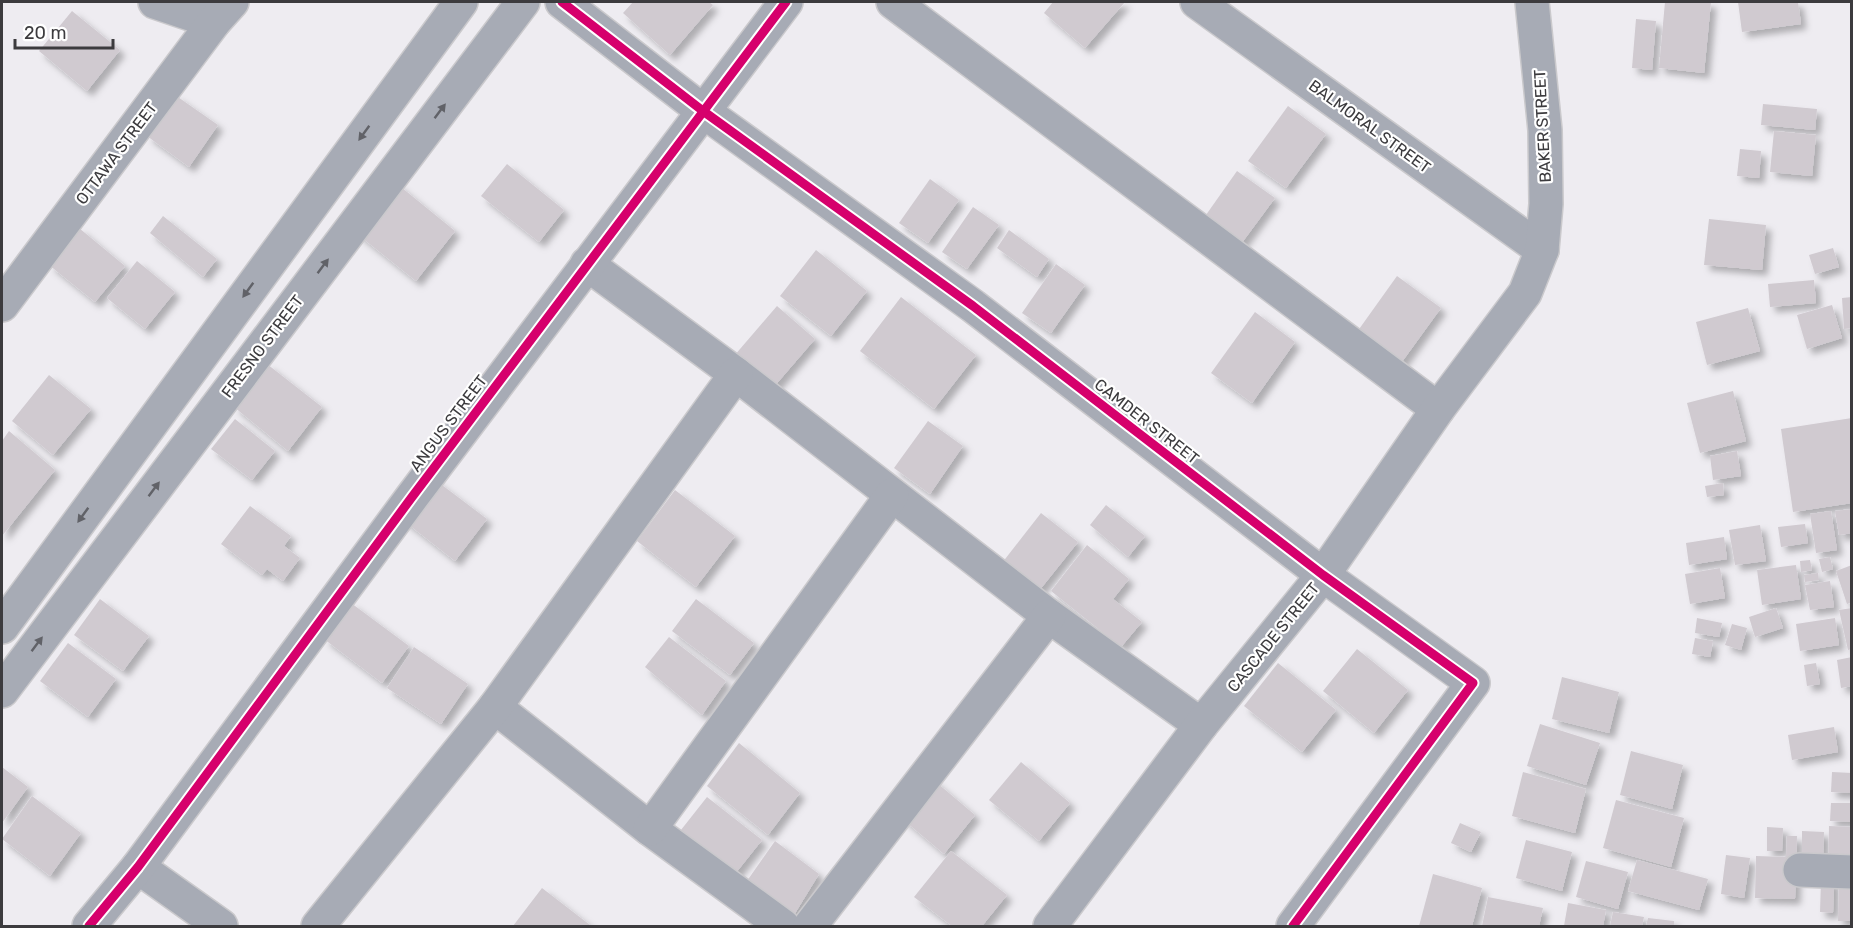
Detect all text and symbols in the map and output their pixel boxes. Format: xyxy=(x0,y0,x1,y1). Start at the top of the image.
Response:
scale bar xyxy=(15,12,112,50)
text: 20 m xyxy=(24,22,66,44)
street label: BAKER STREET xyxy=(1530,69,1555,183)
street label: BALMORAL STREET xyxy=(1305,76,1434,177)
street label: OTTAWA STREET xyxy=(72,98,161,208)
one-way arrow xyxy=(434,103,446,118)
one-way arrow xyxy=(358,125,370,141)
one-way arrow xyxy=(316,258,329,274)
one-way arrow xyxy=(243,283,255,298)
street label: FRESNO STREET xyxy=(218,291,307,401)
street label: ANGUS STREET xyxy=(406,371,491,475)
street label: CAMDER STREET xyxy=(1091,375,1203,468)
one-way arrow xyxy=(148,481,160,496)
one-way arrow xyxy=(78,508,90,523)
street label: CASCADE STREET xyxy=(1223,579,1323,696)
one-way arrow xyxy=(30,637,42,652)

